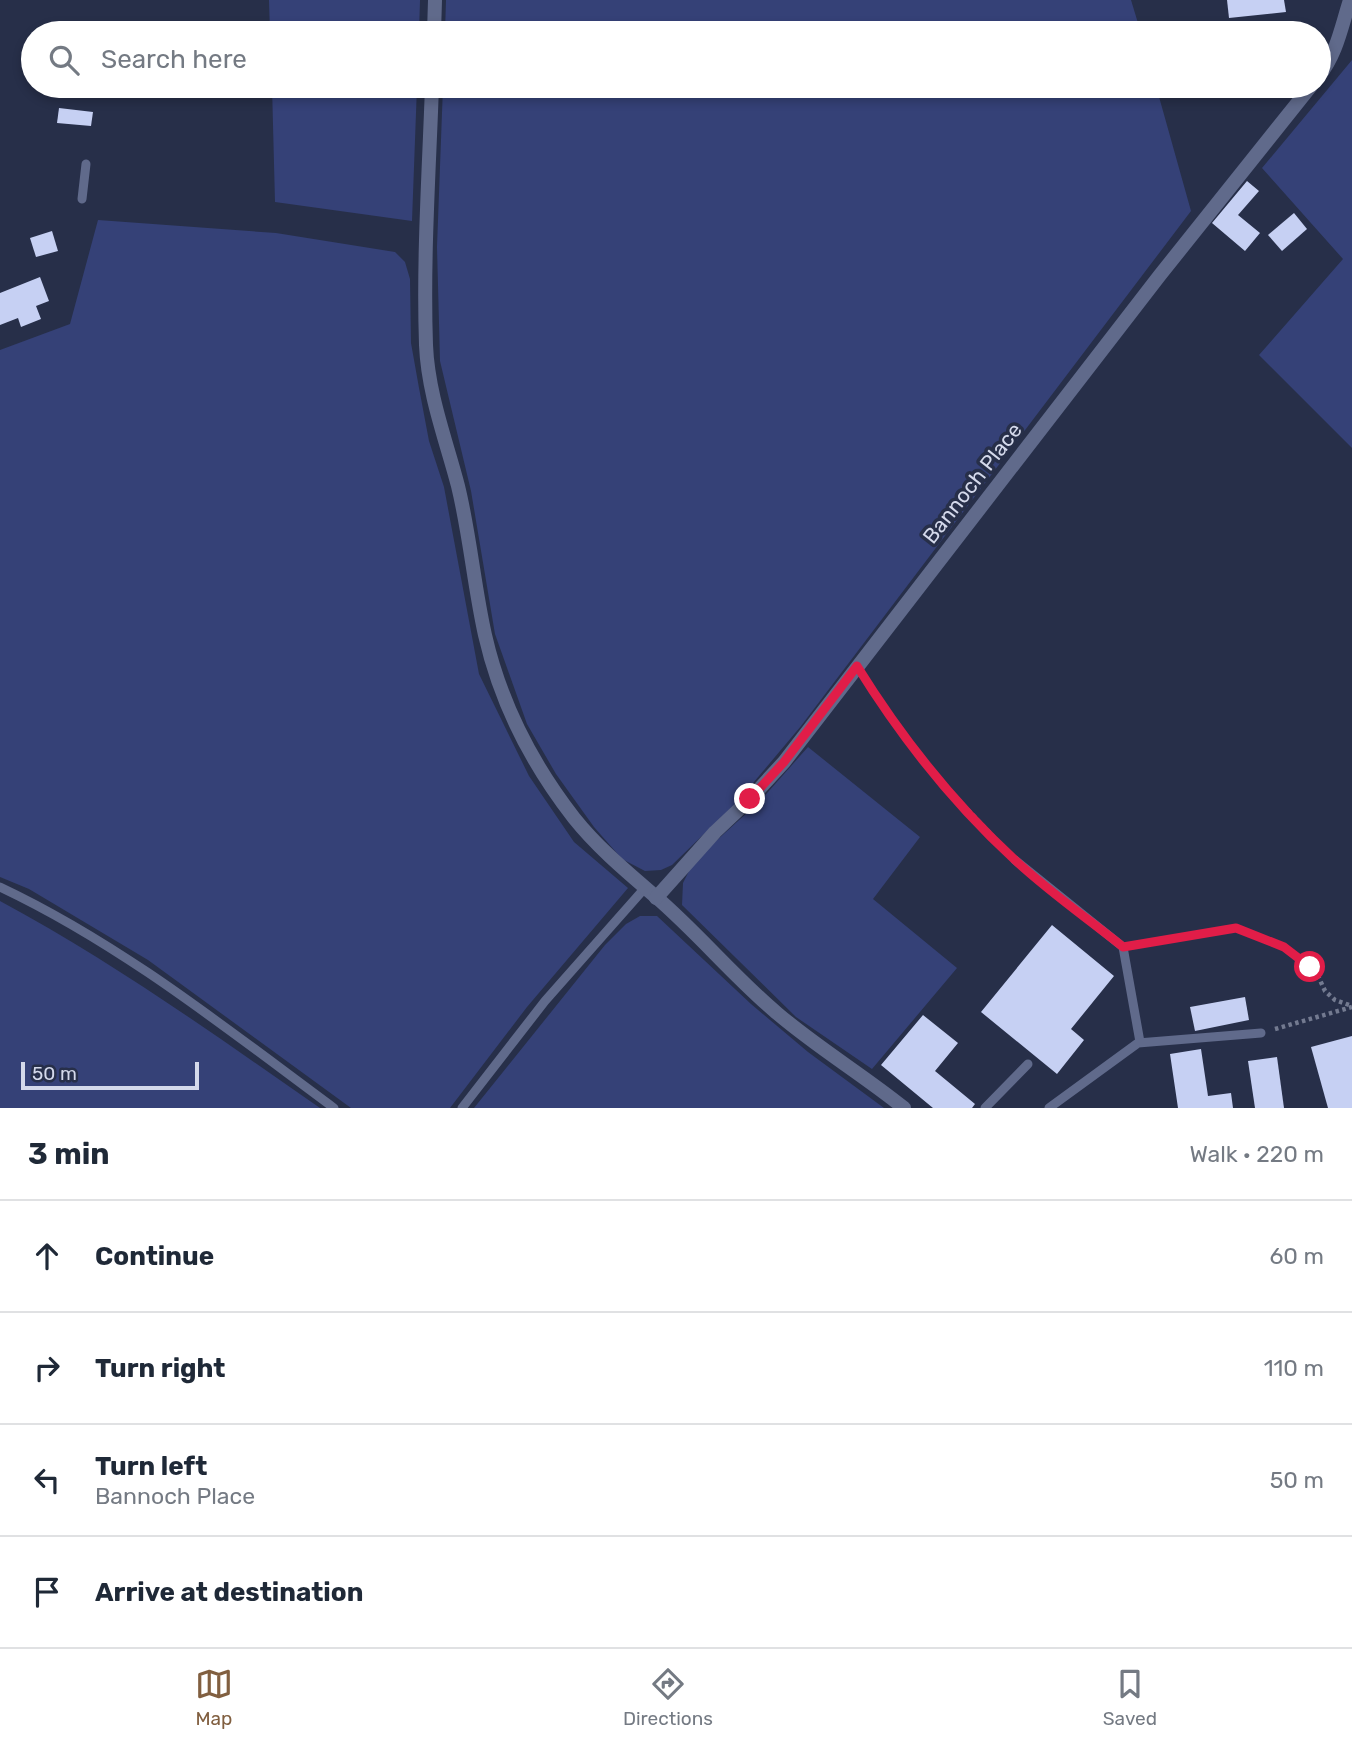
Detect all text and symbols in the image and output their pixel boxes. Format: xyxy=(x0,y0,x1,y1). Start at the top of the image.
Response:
search box xyxy=(21,21,1331,98)
icon: search xyxy=(45,41,83,79)
text: Search here xyxy=(101,44,247,75)
street label: Bannoch Place xyxy=(917,418,1027,548)
route end xyxy=(734,783,765,814)
route start xyxy=(1294,951,1325,982)
scale bar xyxy=(21,1059,200,1091)
text: 50 m xyxy=(32,1062,77,1085)
text: 3 min xyxy=(28,1136,110,1172)
text: Walk · 220 m xyxy=(1190,1140,1324,1168)
icon: ahead xyxy=(28,1237,66,1275)
text: Continue xyxy=(95,1241,214,1272)
text: 60 m xyxy=(1269,1242,1324,1270)
icon: right xyxy=(28,1349,66,1387)
text: Turn right xyxy=(95,1353,225,1384)
text: 110 m xyxy=(1264,1354,1324,1382)
text: Turn left xyxy=(95,1451,207,1482)
icon: left xyxy=(28,1461,66,1499)
text: 50 m xyxy=(1270,1466,1324,1494)
text: Bannoch Place xyxy=(95,1482,255,1510)
icon: arrive xyxy=(28,1573,66,1611)
text: Arrive at destination xyxy=(95,1577,363,1608)
tab: Map xyxy=(195,1665,233,1730)
tab: Directions xyxy=(623,1665,713,1730)
tab: Saved xyxy=(1103,1665,1157,1730)

